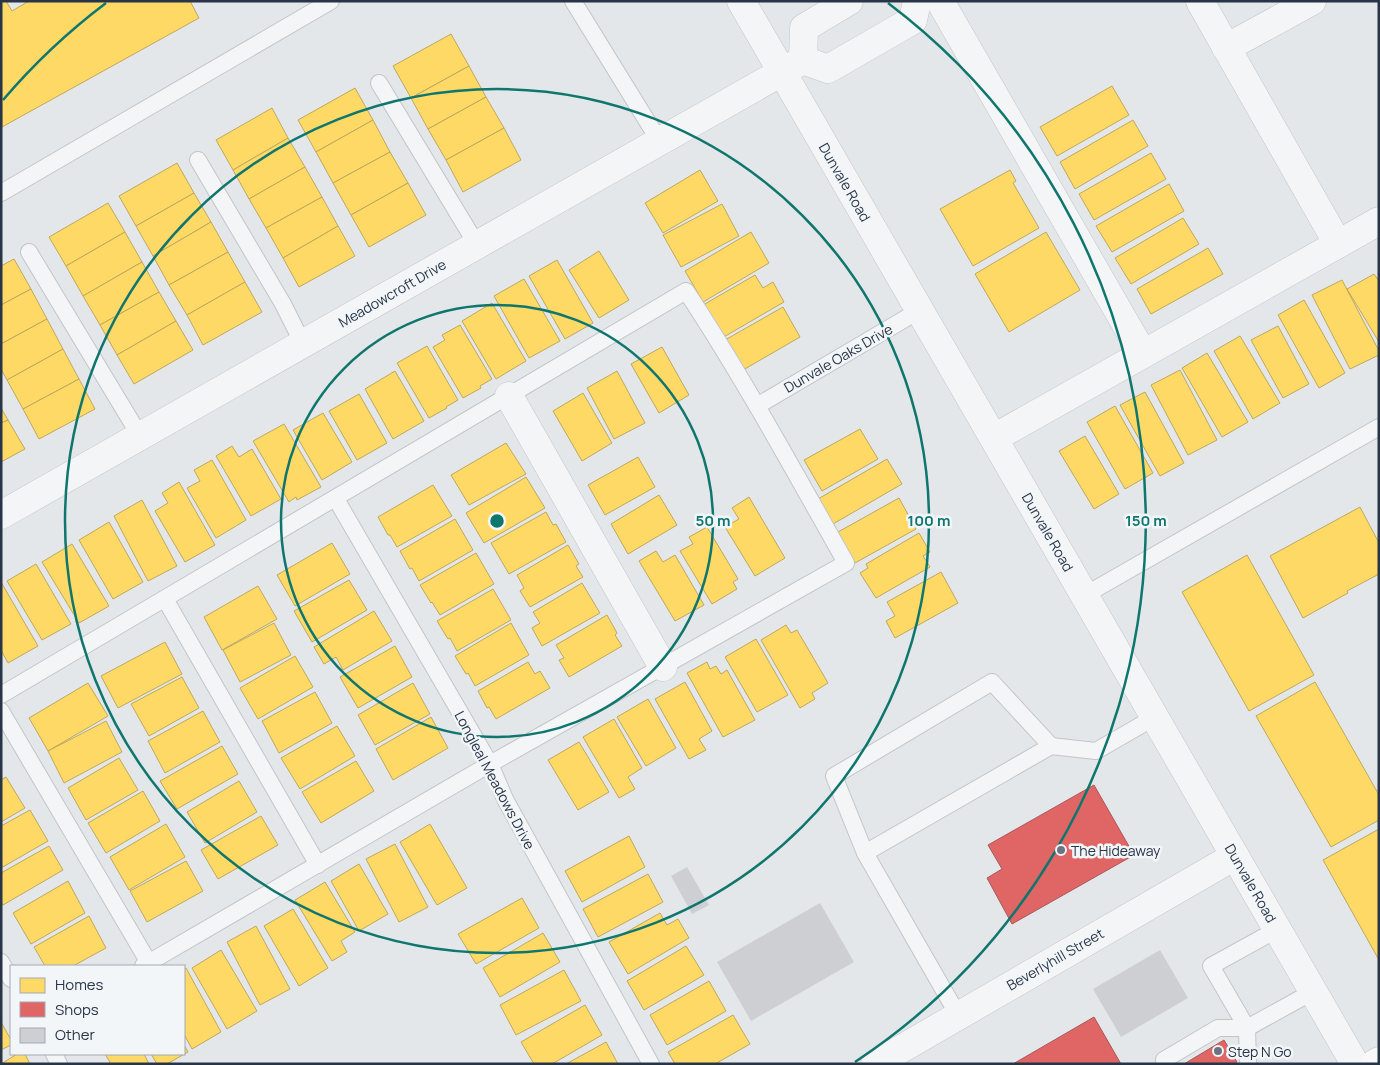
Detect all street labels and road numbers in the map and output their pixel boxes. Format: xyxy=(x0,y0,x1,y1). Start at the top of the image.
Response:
street label: Dunvale Road xyxy=(815,139,875,225)
street label: Meadowcroft Drive xyxy=(335,254,449,332)
street label: Dunvale Oaks Drive xyxy=(780,319,896,397)
street label: Dunvale Road xyxy=(1018,489,1078,575)
street label: Longleal Meadows Drive xyxy=(450,707,540,853)
street label: Dunvale Road xyxy=(1221,840,1281,926)
street label: Beverlyhill Street xyxy=(1003,923,1107,995)

